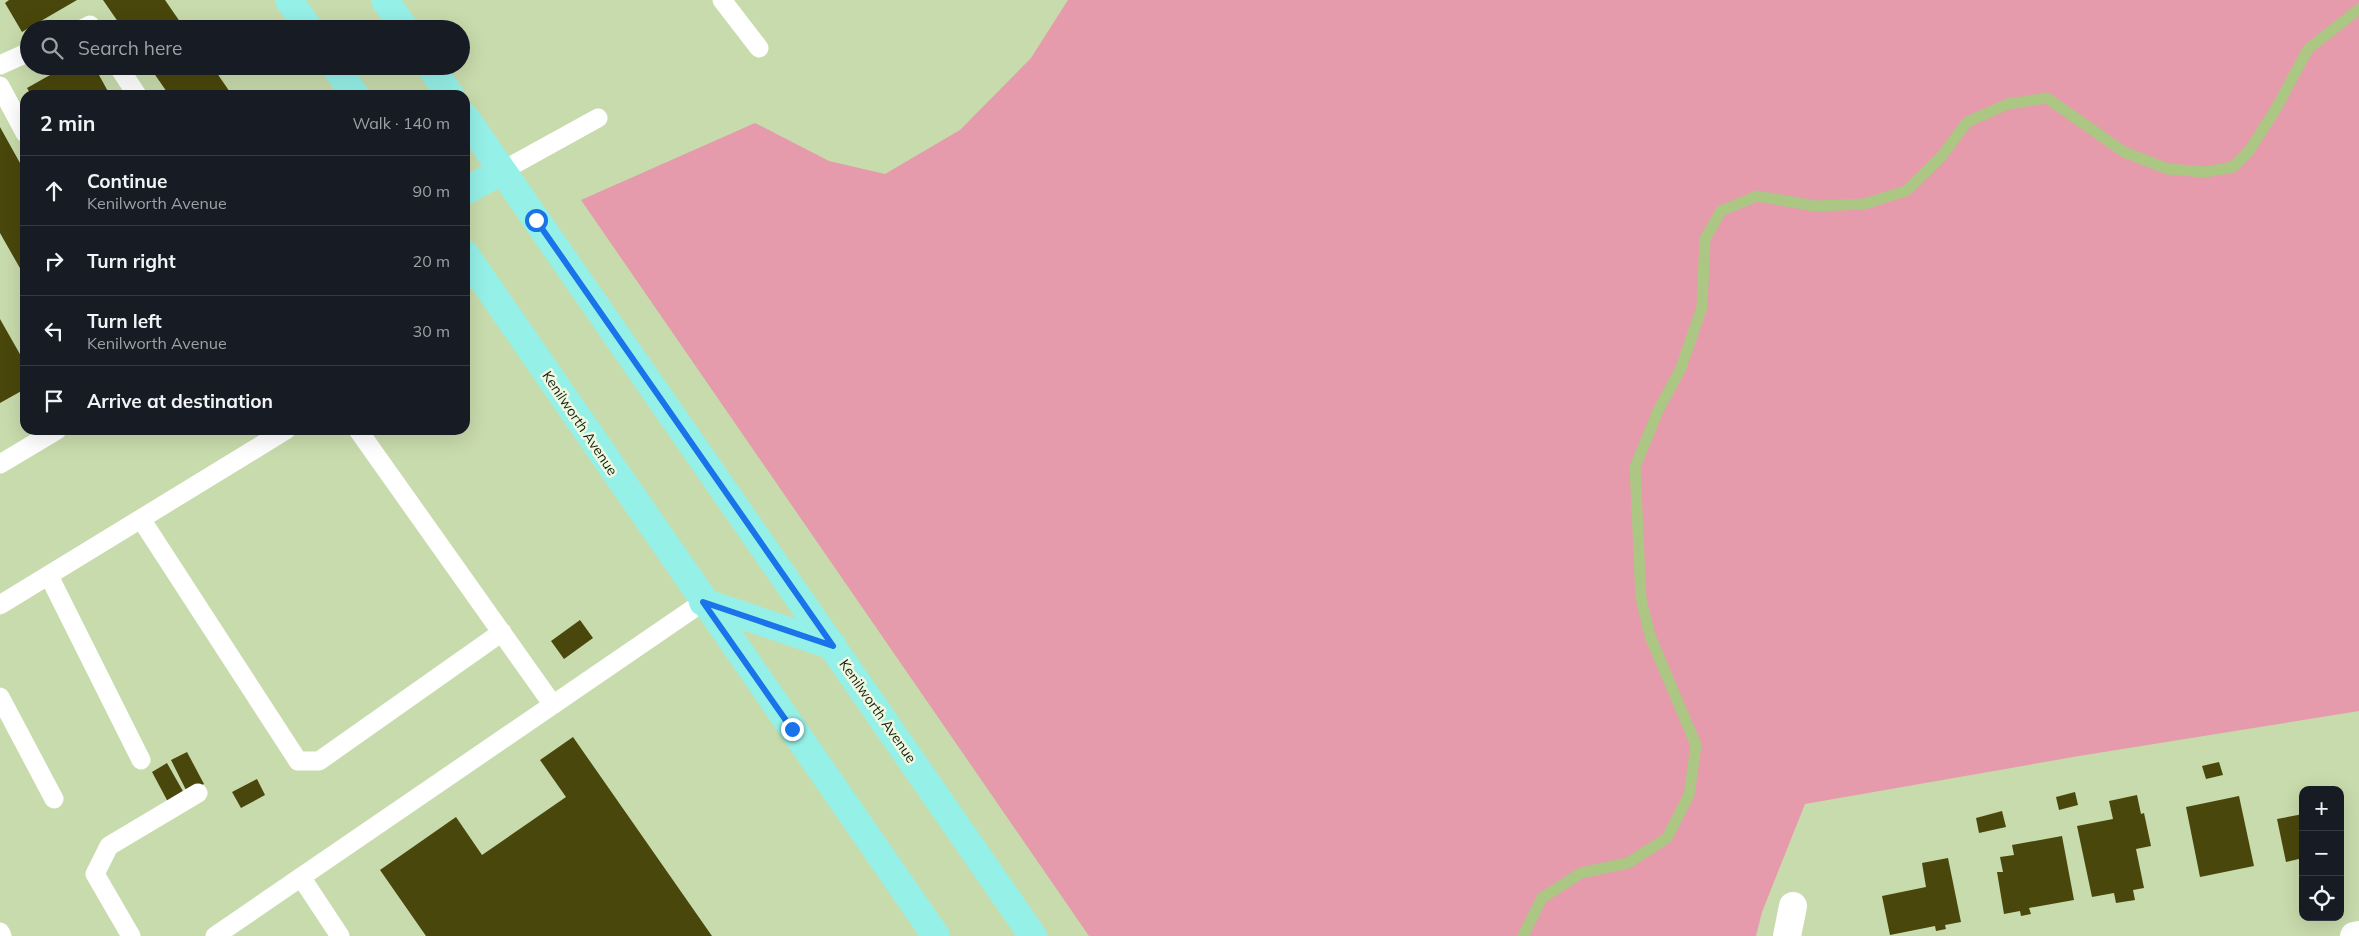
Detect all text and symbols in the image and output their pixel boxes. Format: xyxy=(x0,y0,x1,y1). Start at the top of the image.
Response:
search box xyxy=(20,20,470,75)
icon: search xyxy=(38,34,66,62)
text: Search here xyxy=(78,36,182,60)
text: 2 min xyxy=(40,110,95,136)
text: Walk · 140 m xyxy=(352,113,450,133)
text: Continue xyxy=(87,169,167,193)
icon: ahead xyxy=(40,177,68,205)
text: 90 m xyxy=(413,181,450,201)
text: Kenilworth Avenue xyxy=(87,193,227,213)
route start xyxy=(525,209,548,232)
icon: right xyxy=(40,247,68,275)
text: Turn right xyxy=(87,249,176,273)
text: 20 m xyxy=(413,251,450,271)
text: Turn left xyxy=(87,309,162,333)
icon: left xyxy=(40,317,68,345)
text: 30 m xyxy=(413,321,450,341)
text: Kenilworth Avenue xyxy=(87,333,227,353)
street label: Kenilworth Avenue xyxy=(538,367,622,479)
icon: arrive xyxy=(40,387,68,415)
text: Arrive at destination xyxy=(87,389,273,413)
street label: Kenilworth Avenue xyxy=(836,656,920,766)
route end xyxy=(781,718,804,741)
map controls xyxy=(2299,786,2344,921)
button: + xyxy=(2299,786,2344,831)
button: − xyxy=(2299,831,2344,876)
button: locate xyxy=(2299,876,2344,921)

